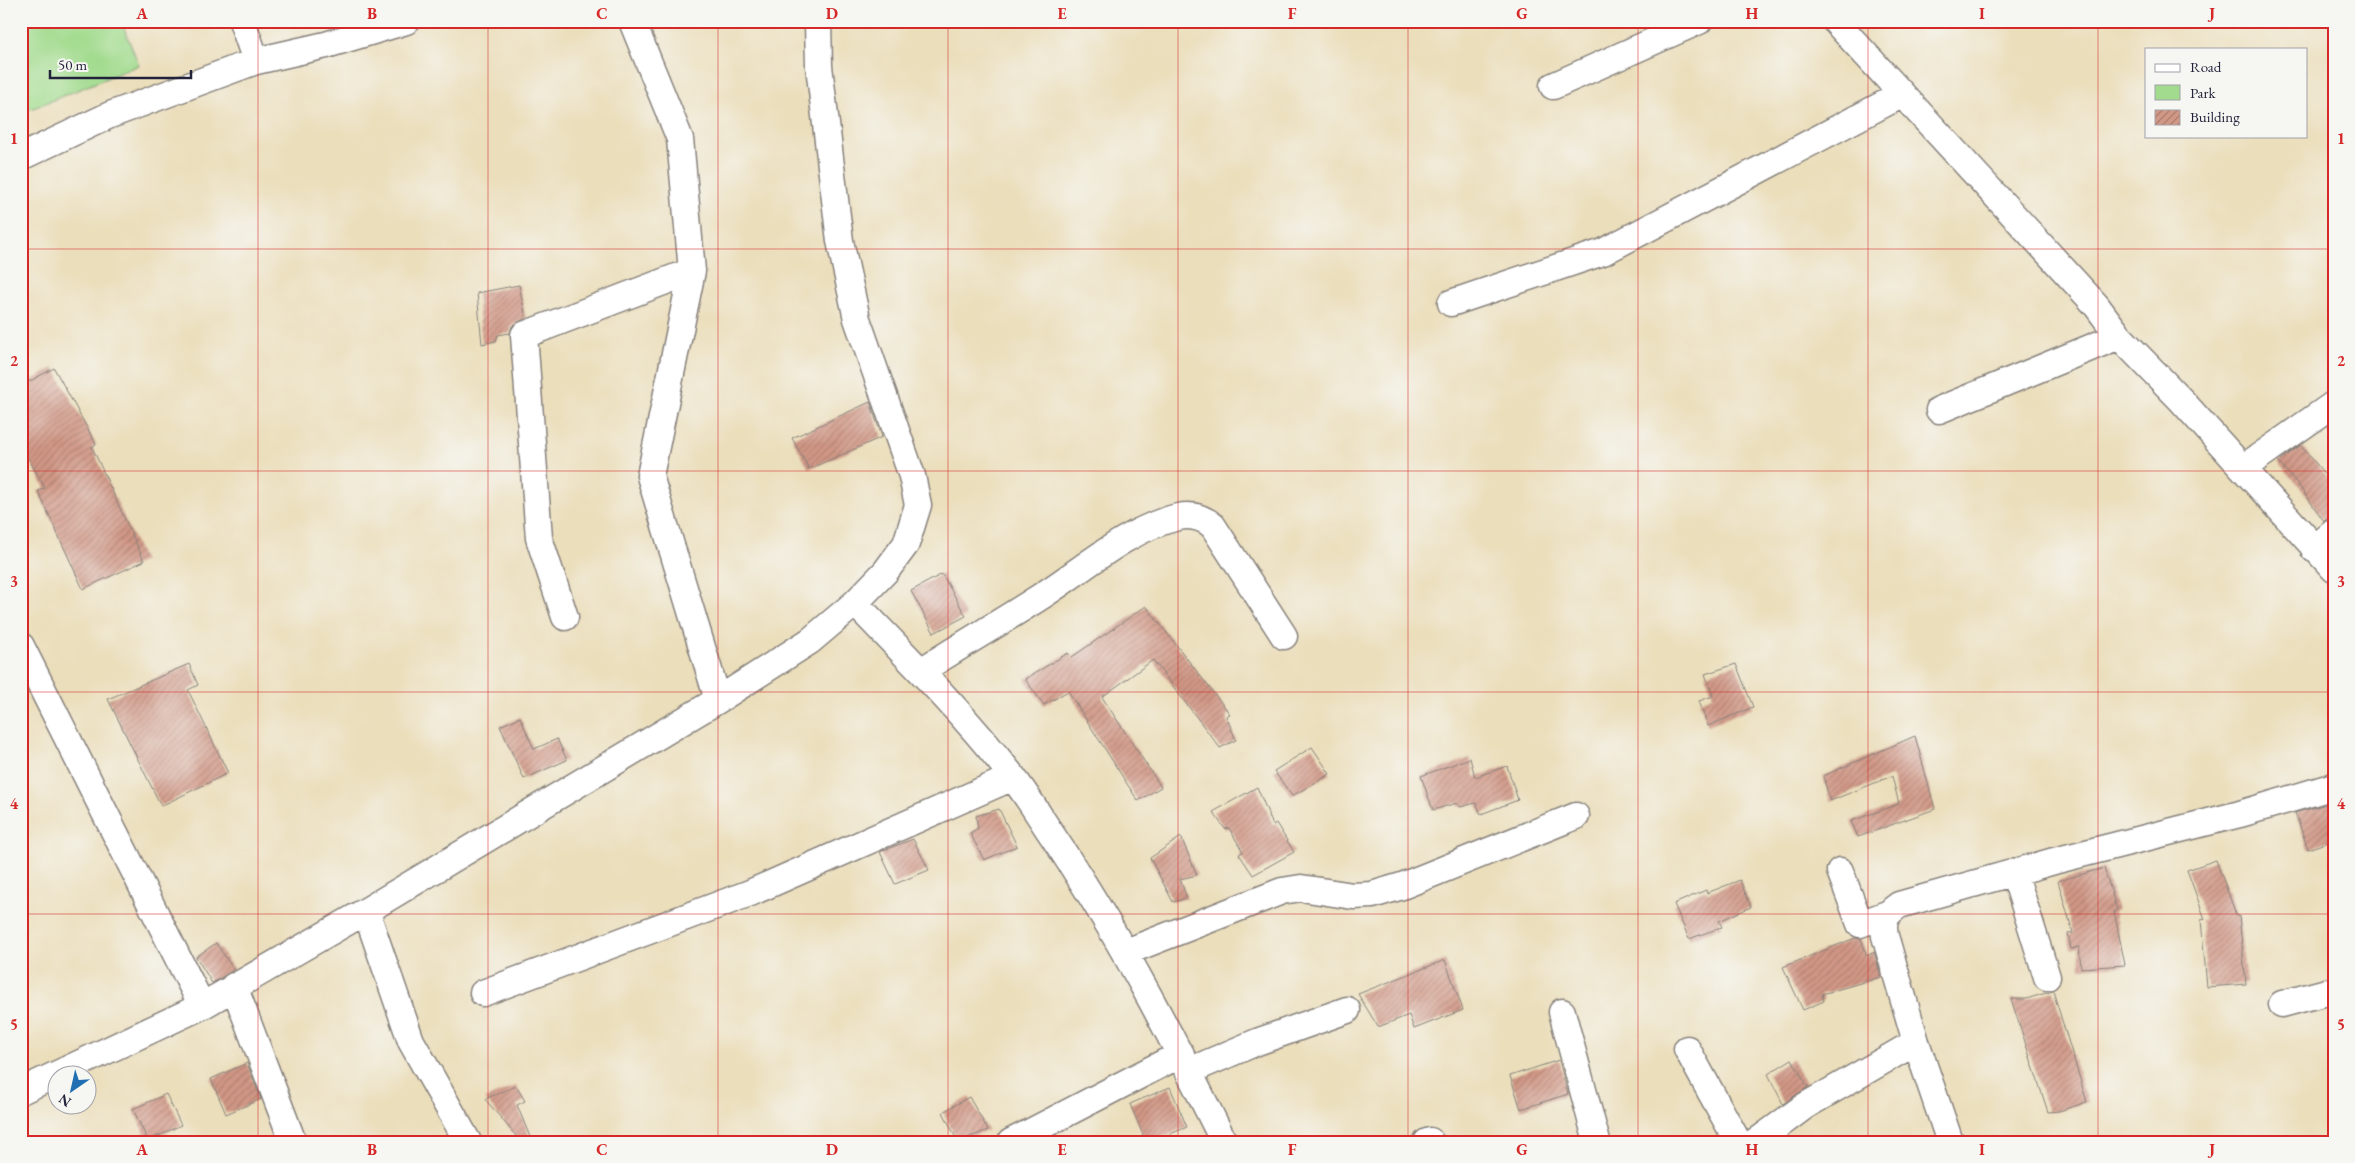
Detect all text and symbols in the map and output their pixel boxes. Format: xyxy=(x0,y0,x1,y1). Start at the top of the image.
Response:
text: A xyxy=(135,3,148,24)
text: B xyxy=(367,3,377,24)
text: C xyxy=(596,3,608,24)
text: D xyxy=(826,3,838,24)
text: E xyxy=(1057,3,1067,24)
text: F xyxy=(1288,3,1297,24)
text: G xyxy=(1516,3,1528,24)
text: H xyxy=(1746,3,1759,24)
text: I xyxy=(1979,3,1985,24)
text: J xyxy=(2207,3,2215,24)
scale bar xyxy=(50,48,191,80)
legend xyxy=(2145,48,2308,138)
text: 50 m xyxy=(58,55,87,74)
text: Road xyxy=(2190,57,2222,76)
text: Park xyxy=(2190,83,2217,102)
text: Building xyxy=(2190,107,2240,126)
text: 1 xyxy=(10,128,18,149)
text: 1 xyxy=(2337,128,2345,149)
text: 2 xyxy=(10,350,19,371)
text: 2 xyxy=(2337,350,2346,371)
text: 3 xyxy=(10,571,18,592)
text: 3 xyxy=(2337,571,2345,592)
text: 4 xyxy=(10,793,19,814)
text: 4 xyxy=(2337,793,2346,814)
text: 5 xyxy=(10,1014,18,1035)
text: 5 xyxy=(2337,1014,2345,1035)
north arrow xyxy=(48,1066,98,1116)
text: N xyxy=(54,1090,74,1111)
text: A xyxy=(135,1139,148,1160)
text: B xyxy=(367,1139,377,1160)
text: C xyxy=(596,1139,608,1160)
text: D xyxy=(826,1139,838,1160)
text: E xyxy=(1057,1139,1067,1160)
text: F xyxy=(1288,1139,1297,1160)
text: G xyxy=(1516,1139,1528,1160)
text: H xyxy=(1746,1139,1759,1160)
text: I xyxy=(1979,1139,1985,1160)
text: J xyxy=(2207,1139,2215,1160)

